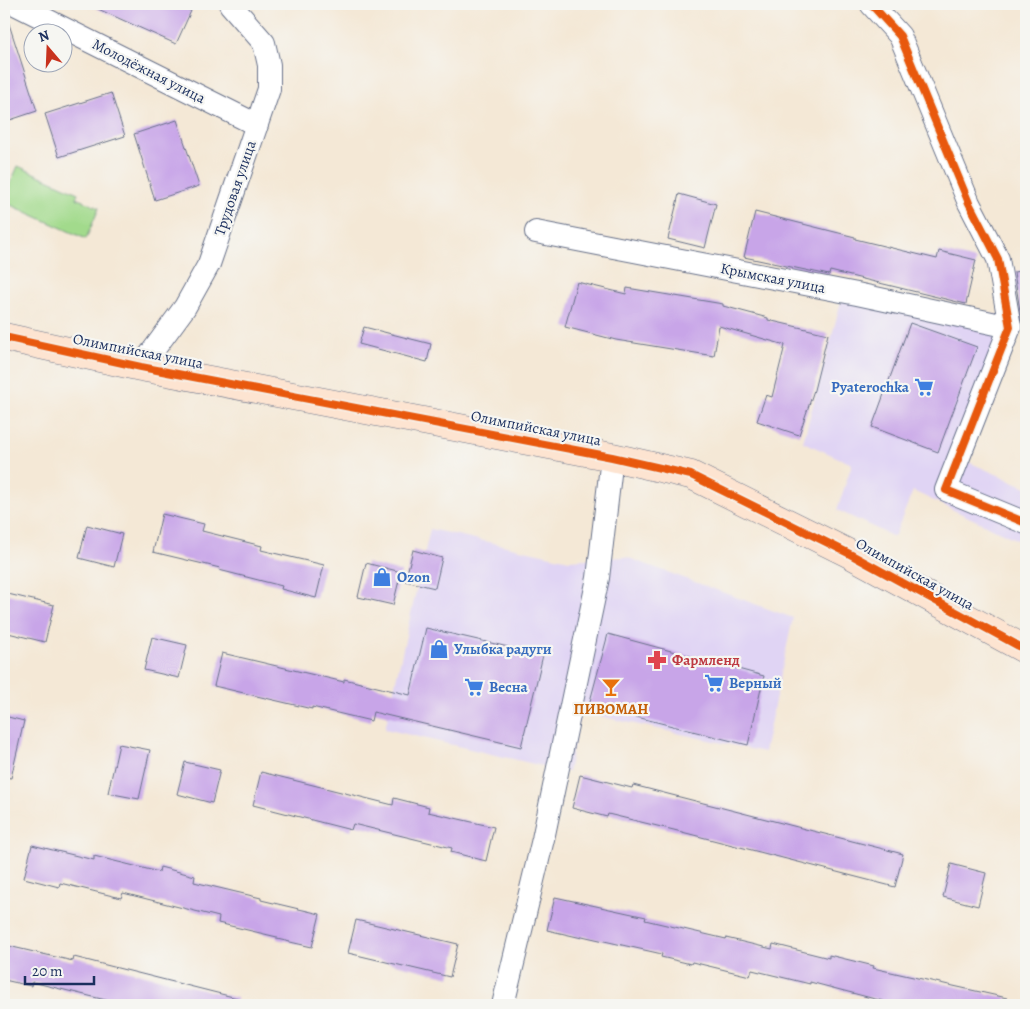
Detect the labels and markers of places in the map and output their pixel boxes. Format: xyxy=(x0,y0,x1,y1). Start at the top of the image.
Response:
supermarket icon: Pyaterochka xyxy=(913,376,935,398)
place label: Pyaterochka xyxy=(831,377,910,397)
shop icon: Ozon xyxy=(371,566,393,588)
place label: Ozon xyxy=(397,567,431,587)
shop icon: Улыбка радуги xyxy=(428,638,450,660)
place label: Улыбка радуги xyxy=(454,639,552,659)
pharmacy icon: Фармленд xyxy=(646,649,668,671)
place label: Фармленд xyxy=(672,650,740,670)
supermarket icon: Верный xyxy=(703,672,725,694)
place label: Верный xyxy=(729,673,782,693)
supermarket icon: Весна xyxy=(463,676,485,698)
bar icon: ПИВОМАН xyxy=(600,676,622,698)
place label: Весна xyxy=(489,677,529,697)
place label: ПИВОМАН xyxy=(574,699,648,719)

